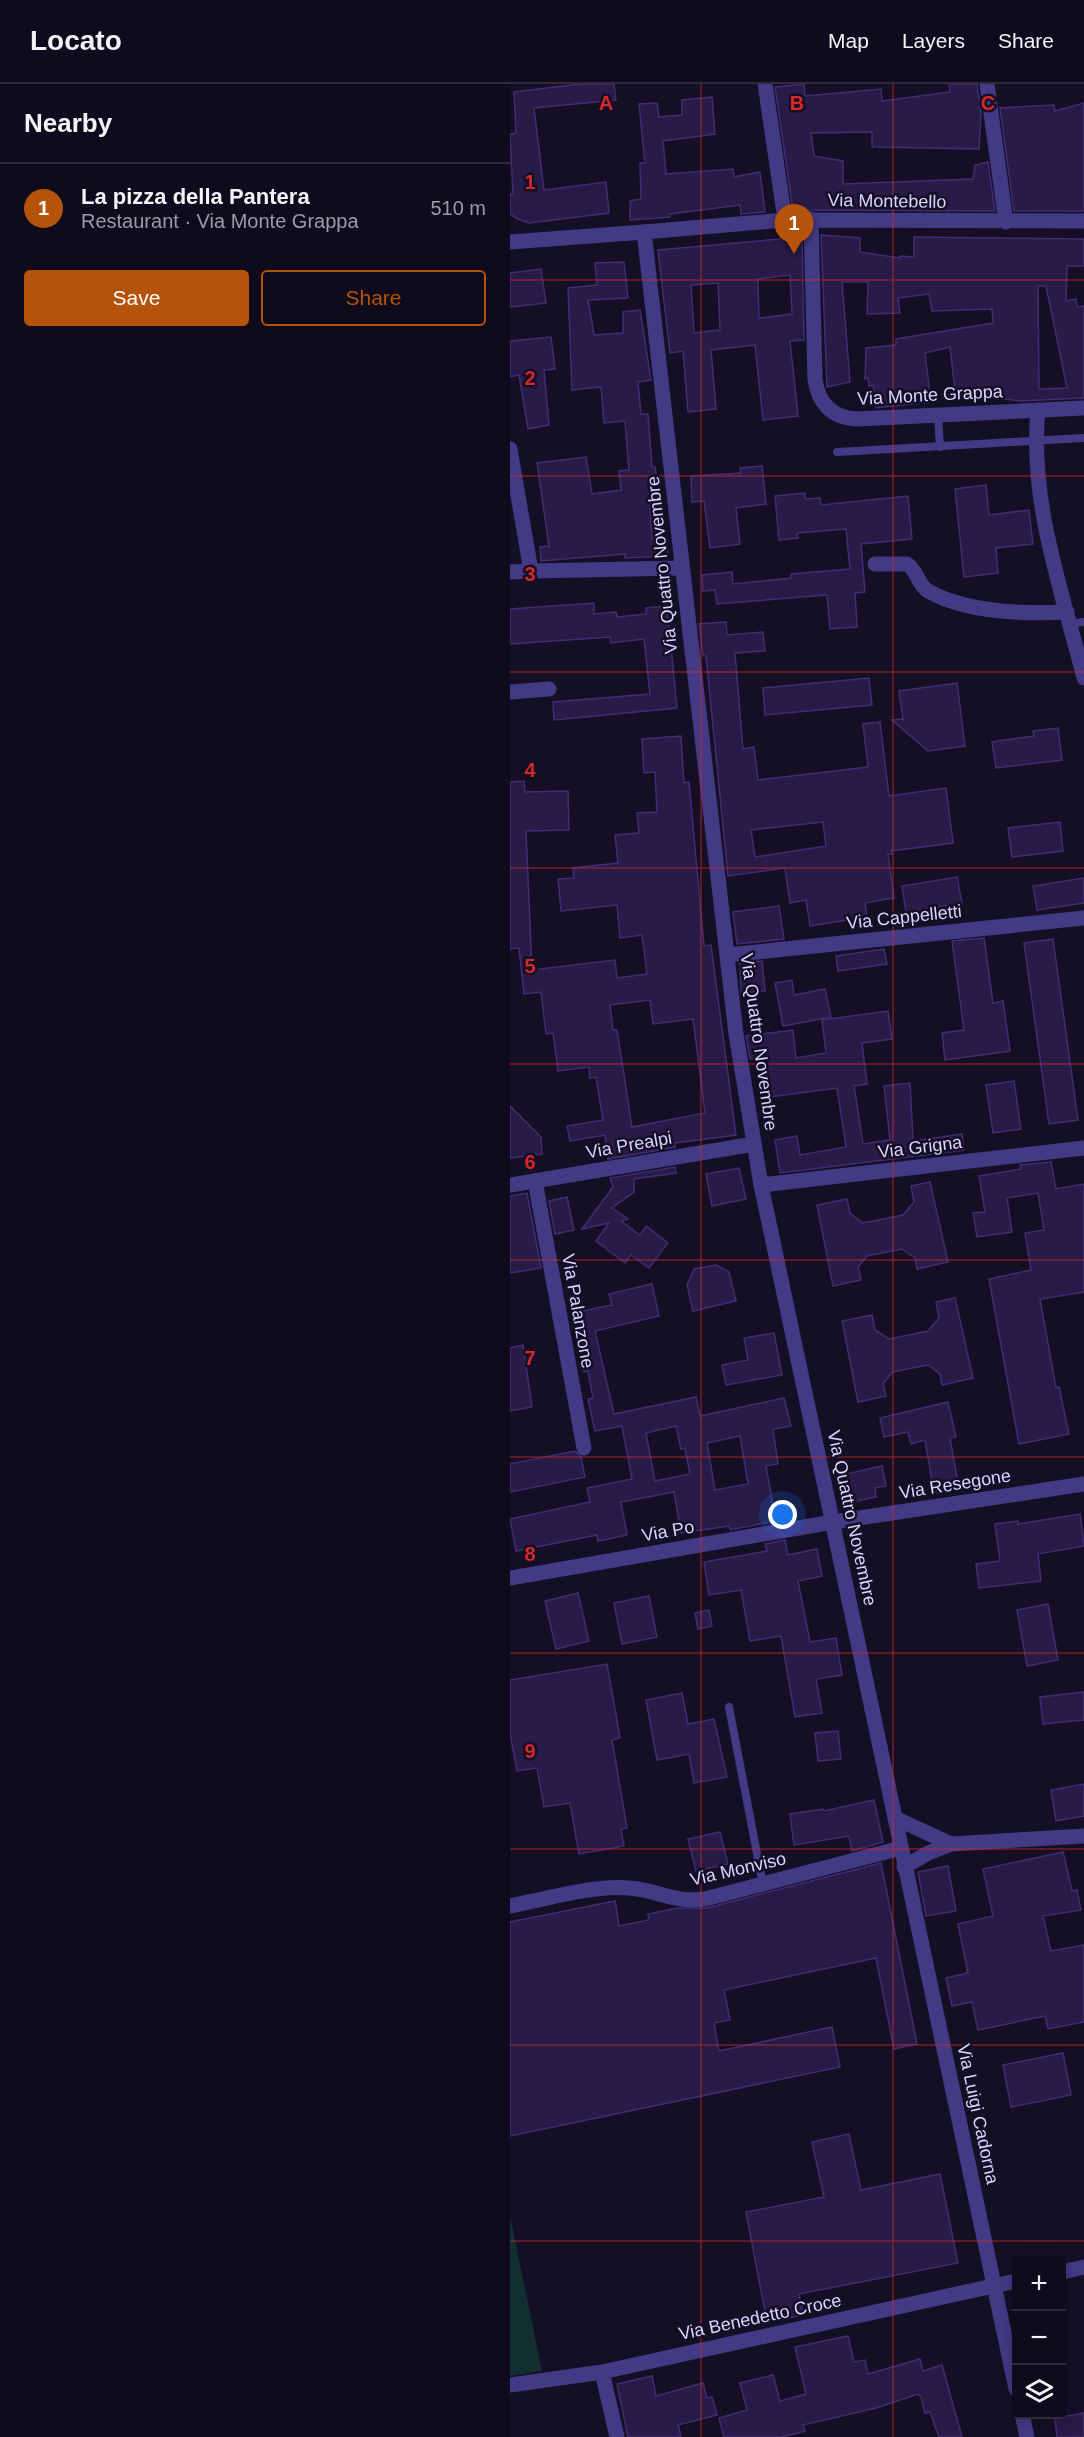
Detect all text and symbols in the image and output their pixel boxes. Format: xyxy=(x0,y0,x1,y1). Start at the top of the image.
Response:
text: Locato xyxy=(30,25,122,56)
text: Map xyxy=(828,29,869,52)
text: Layers xyxy=(902,29,965,52)
text: Share xyxy=(998,29,1054,52)
text: A xyxy=(599,92,613,114)
text: B xyxy=(790,92,804,114)
text: C xyxy=(981,92,995,114)
text: Nearby xyxy=(24,108,112,138)
text: 1 xyxy=(524,171,536,193)
text: La pizza della Pantera xyxy=(81,184,310,209)
street label: Via Montebello xyxy=(827,190,947,212)
text: 1 xyxy=(38,197,49,219)
text: 510 m xyxy=(430,197,486,219)
pin: 1 xyxy=(774,204,814,254)
text: Restaurant · Via Monte Grappa xyxy=(81,210,359,232)
button: Save xyxy=(24,270,249,326)
button: Share xyxy=(261,270,486,326)
text: 2 xyxy=(524,367,536,389)
street label: Via Monte Grappa xyxy=(857,381,1004,409)
street label: Via Quattro Novembre xyxy=(643,475,681,655)
text: 3 xyxy=(524,563,536,585)
text: 4 xyxy=(524,759,536,781)
street label: Via Cappelletti xyxy=(845,901,963,933)
street label: Via Quattro Novembre xyxy=(737,952,781,1132)
text: 5 xyxy=(524,955,536,977)
street label: Via Prealpi xyxy=(585,1128,673,1162)
street label: Via Grigna xyxy=(877,1132,964,1162)
text: 6 xyxy=(524,1151,536,1173)
street label: Via Palanzone xyxy=(558,1252,598,1370)
text: 7 xyxy=(524,1347,536,1369)
street label: Via Quattro Novembre xyxy=(824,1428,880,1608)
street label: Via Resegone xyxy=(898,1465,1012,1503)
your location xyxy=(768,1500,797,1529)
street label: Via Po xyxy=(640,1517,696,1545)
text: 8 xyxy=(524,1543,536,1565)
text: 9 xyxy=(524,1740,536,1762)
street label: Via Monviso xyxy=(688,1848,788,1890)
street label: Via Luigi Cadorna xyxy=(953,2042,1003,2187)
map controls xyxy=(1012,2257,1066,2419)
button: + xyxy=(1012,2257,1066,2311)
street label: Via Benedetto Croce xyxy=(677,2290,843,2344)
button: − xyxy=(1012,2311,1066,2365)
button: layers xyxy=(1012,2365,1066,2419)

